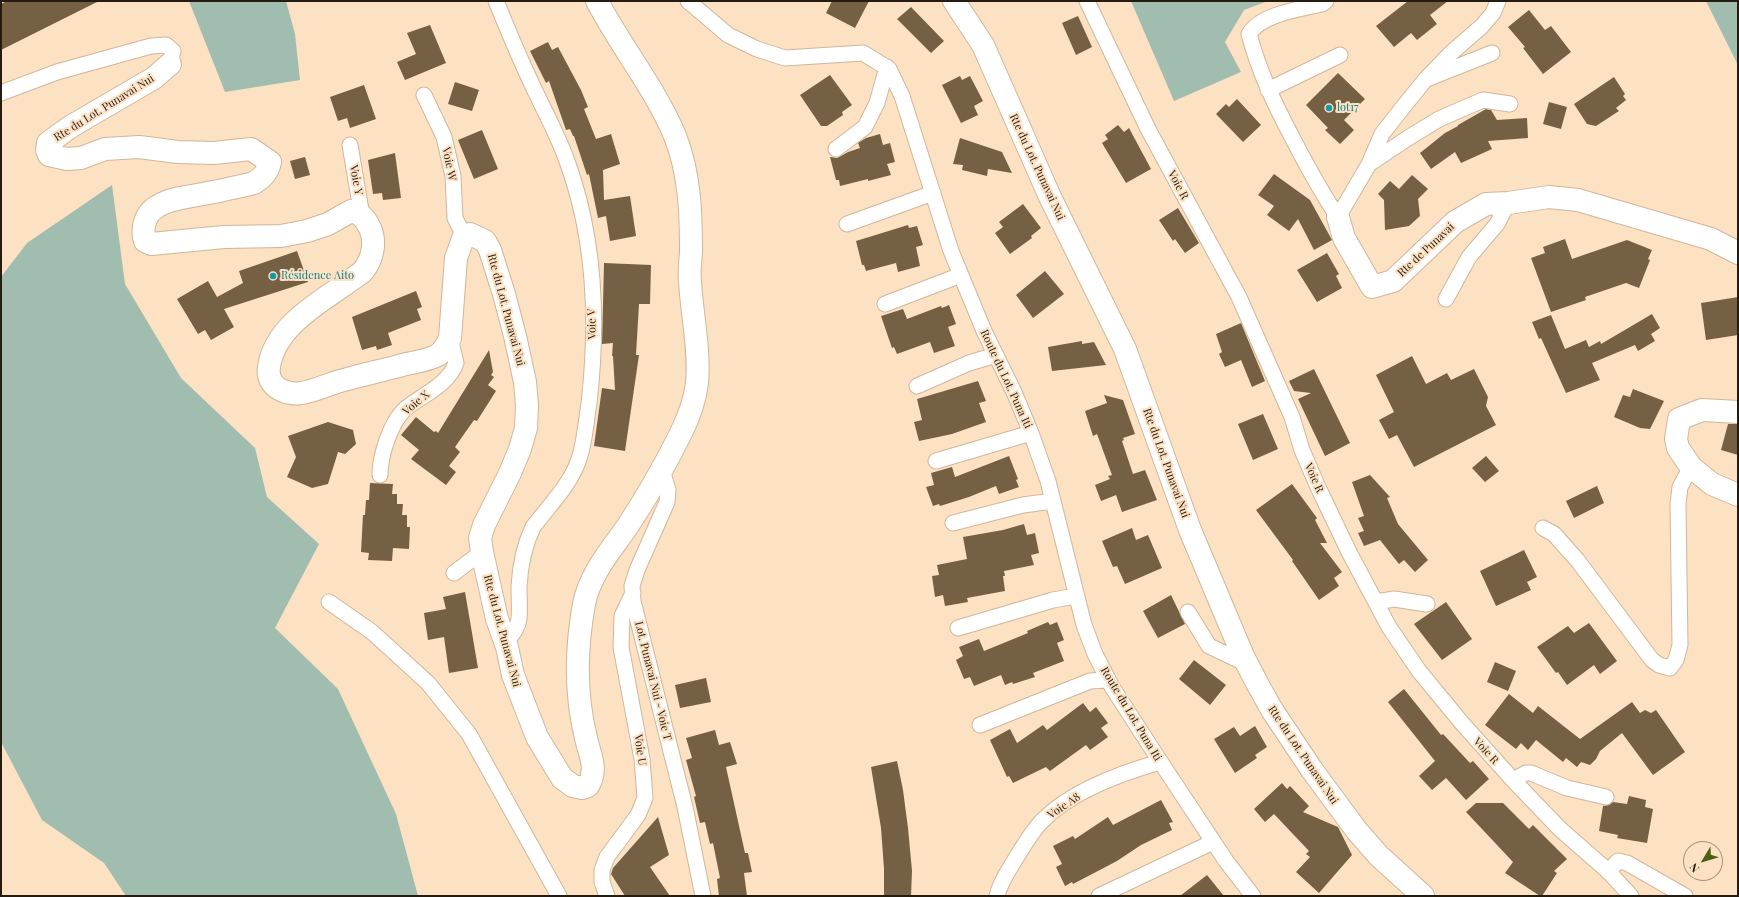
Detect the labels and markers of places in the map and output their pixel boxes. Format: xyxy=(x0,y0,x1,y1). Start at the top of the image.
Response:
place label: lot17 xyxy=(1337,101,1358,115)
marker: lot17 xyxy=(1324,103,1334,113)
place label: Résidence Aito xyxy=(281,269,354,283)
marker: Résidence Aito xyxy=(268,271,278,281)

